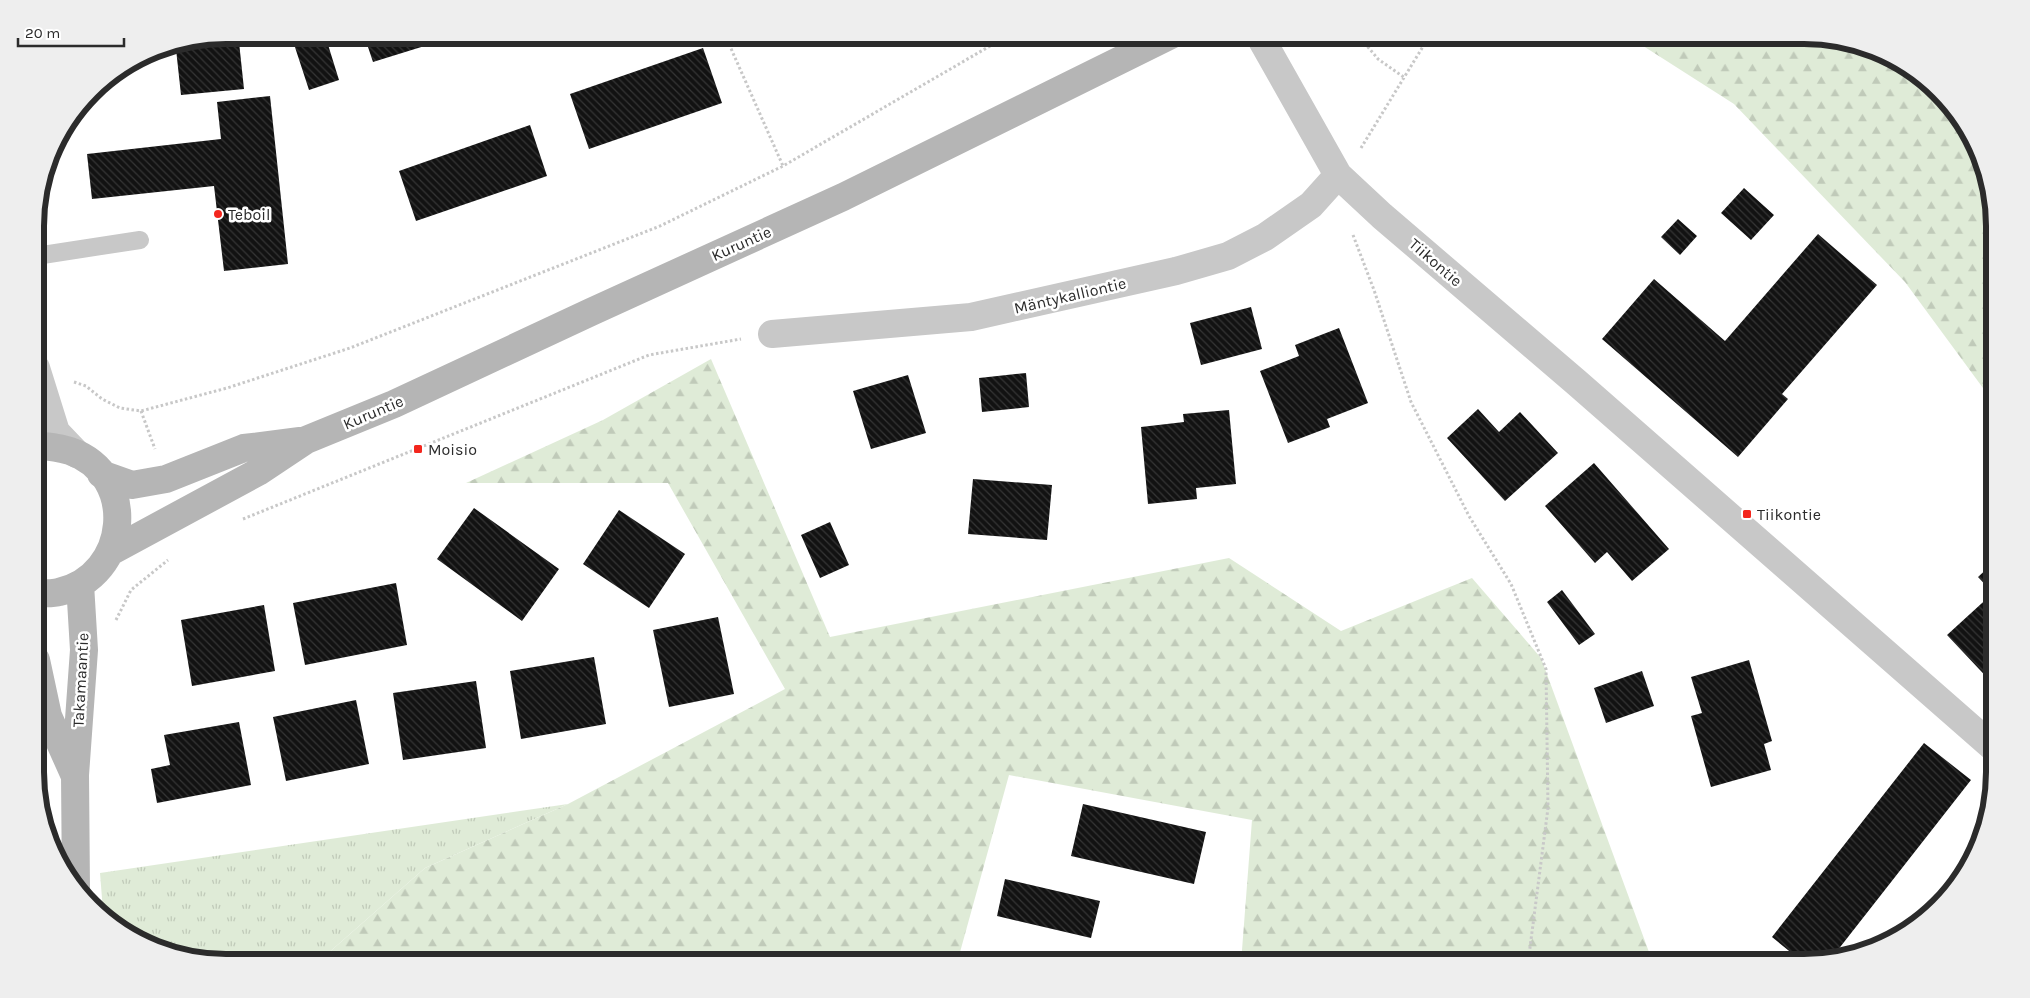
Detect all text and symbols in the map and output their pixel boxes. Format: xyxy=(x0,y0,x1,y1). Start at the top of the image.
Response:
scale bar xyxy=(18,15,124,47)
text: 20 m xyxy=(25,24,60,42)
place label: Teboil xyxy=(228,205,271,224)
marker: Teboil xyxy=(212,208,224,220)
street label: Kuruntie xyxy=(708,222,774,265)
street label: Tiikontie xyxy=(1405,234,1466,291)
street label: Mäntykalliontie xyxy=(1012,273,1128,318)
street label: Kuruntie xyxy=(340,391,406,434)
place label: Moisio xyxy=(428,440,477,459)
marker: Moisio xyxy=(412,443,424,455)
place label: Tiikontie xyxy=(1757,505,1821,524)
marker: Tiikontie xyxy=(1741,508,1753,520)
street label: Takamaantie xyxy=(69,632,92,728)

